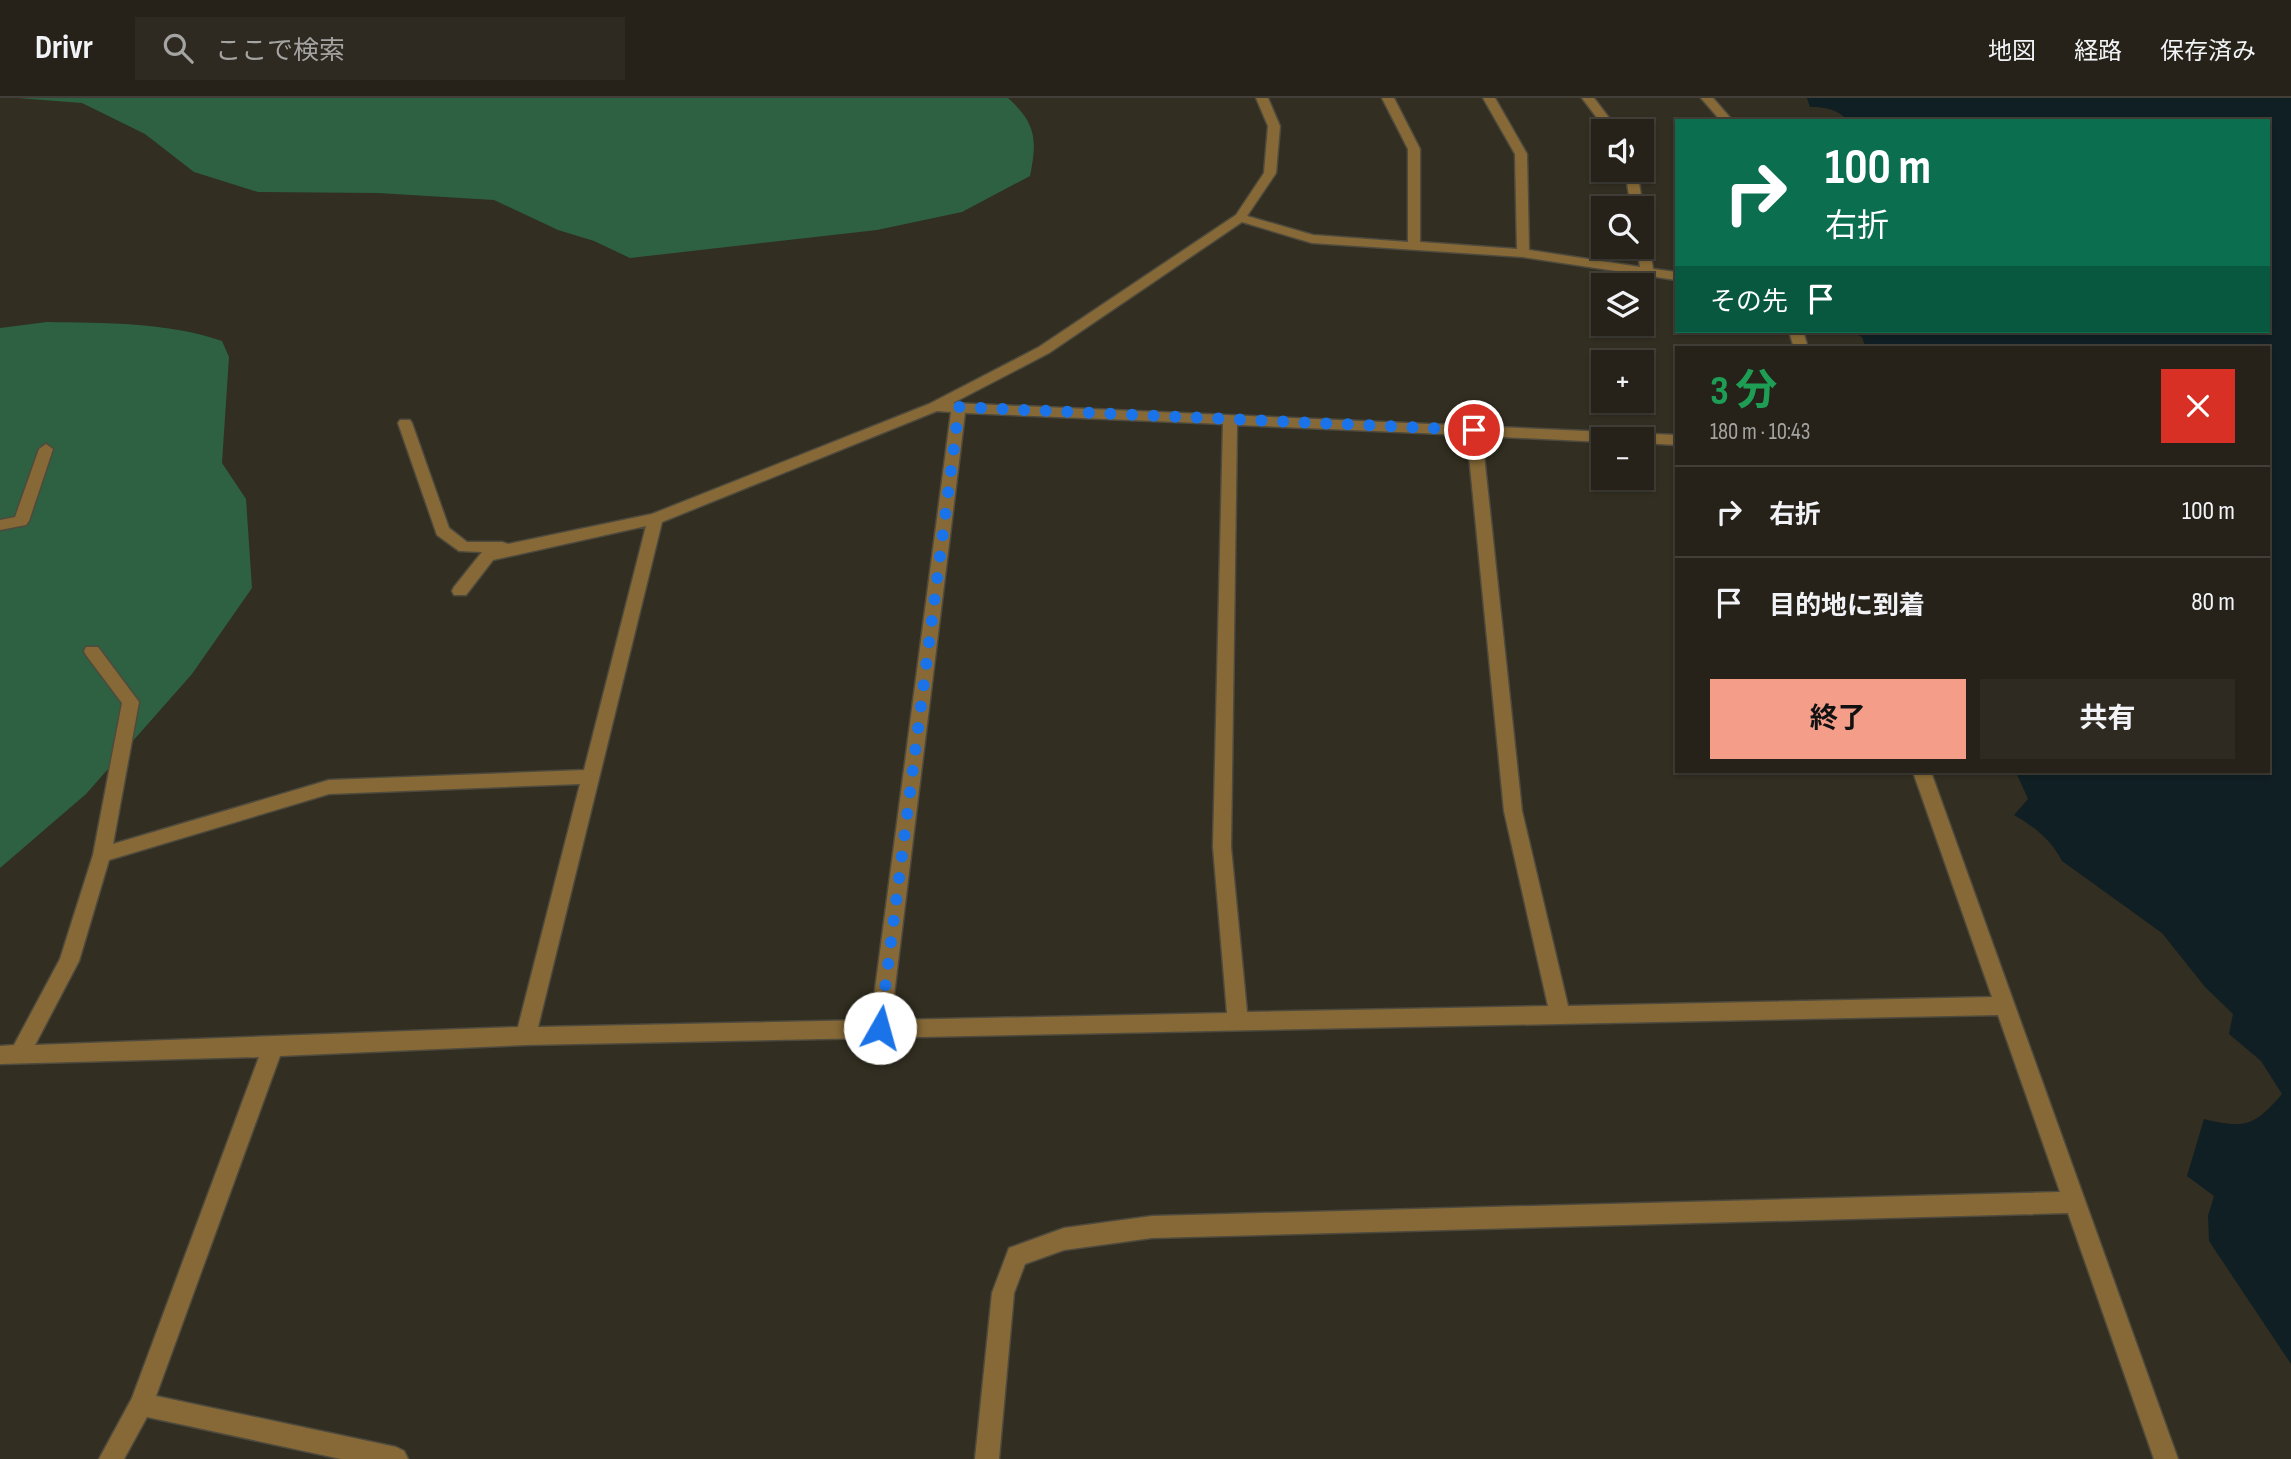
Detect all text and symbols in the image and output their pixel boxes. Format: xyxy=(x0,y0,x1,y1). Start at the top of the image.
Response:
search box xyxy=(135,17,625,80)
text: Drivr xyxy=(35,28,93,68)
icon: search xyxy=(159,29,197,67)
text: ここで検索 xyxy=(215,36,345,67)
text: 地図 xyxy=(1988,37,2036,66)
text: 経路 xyxy=(2074,37,2122,66)
text: 保存済み xyxy=(2160,37,2256,66)
map controls xyxy=(1591,119,1654,490)
button: sound xyxy=(1591,119,1654,182)
text: 100 m xyxy=(1825,139,1931,198)
icon: right xyxy=(1710,147,1801,238)
button: search xyxy=(1591,196,1654,259)
text: 右折 xyxy=(1825,207,1889,246)
button: layers xyxy=(1591,273,1654,336)
icon: arrive xyxy=(1802,280,1840,318)
text: その先 xyxy=(1710,287,1788,318)
button: + xyxy=(1591,350,1654,413)
text: 3 分 xyxy=(1710,366,1777,417)
button: close xyxy=(2161,369,2235,443)
pin xyxy=(1444,400,1504,460)
icon: arrive xyxy=(1455,411,1493,449)
text: 180 m · 10:43 xyxy=(1710,418,1810,446)
button: − xyxy=(1591,427,1654,490)
icon: right xyxy=(1710,493,1748,531)
text: 100 m xyxy=(2182,496,2235,527)
text: 右折 xyxy=(1769,500,1821,531)
icon: arrive xyxy=(1710,584,1748,622)
text: 80 m xyxy=(2191,587,2235,618)
text: 目的地に到着 xyxy=(1769,591,1925,622)
button: 終了 xyxy=(1710,679,1966,759)
button: 共有 xyxy=(1980,679,2235,759)
position arrow xyxy=(843,991,917,1065)

